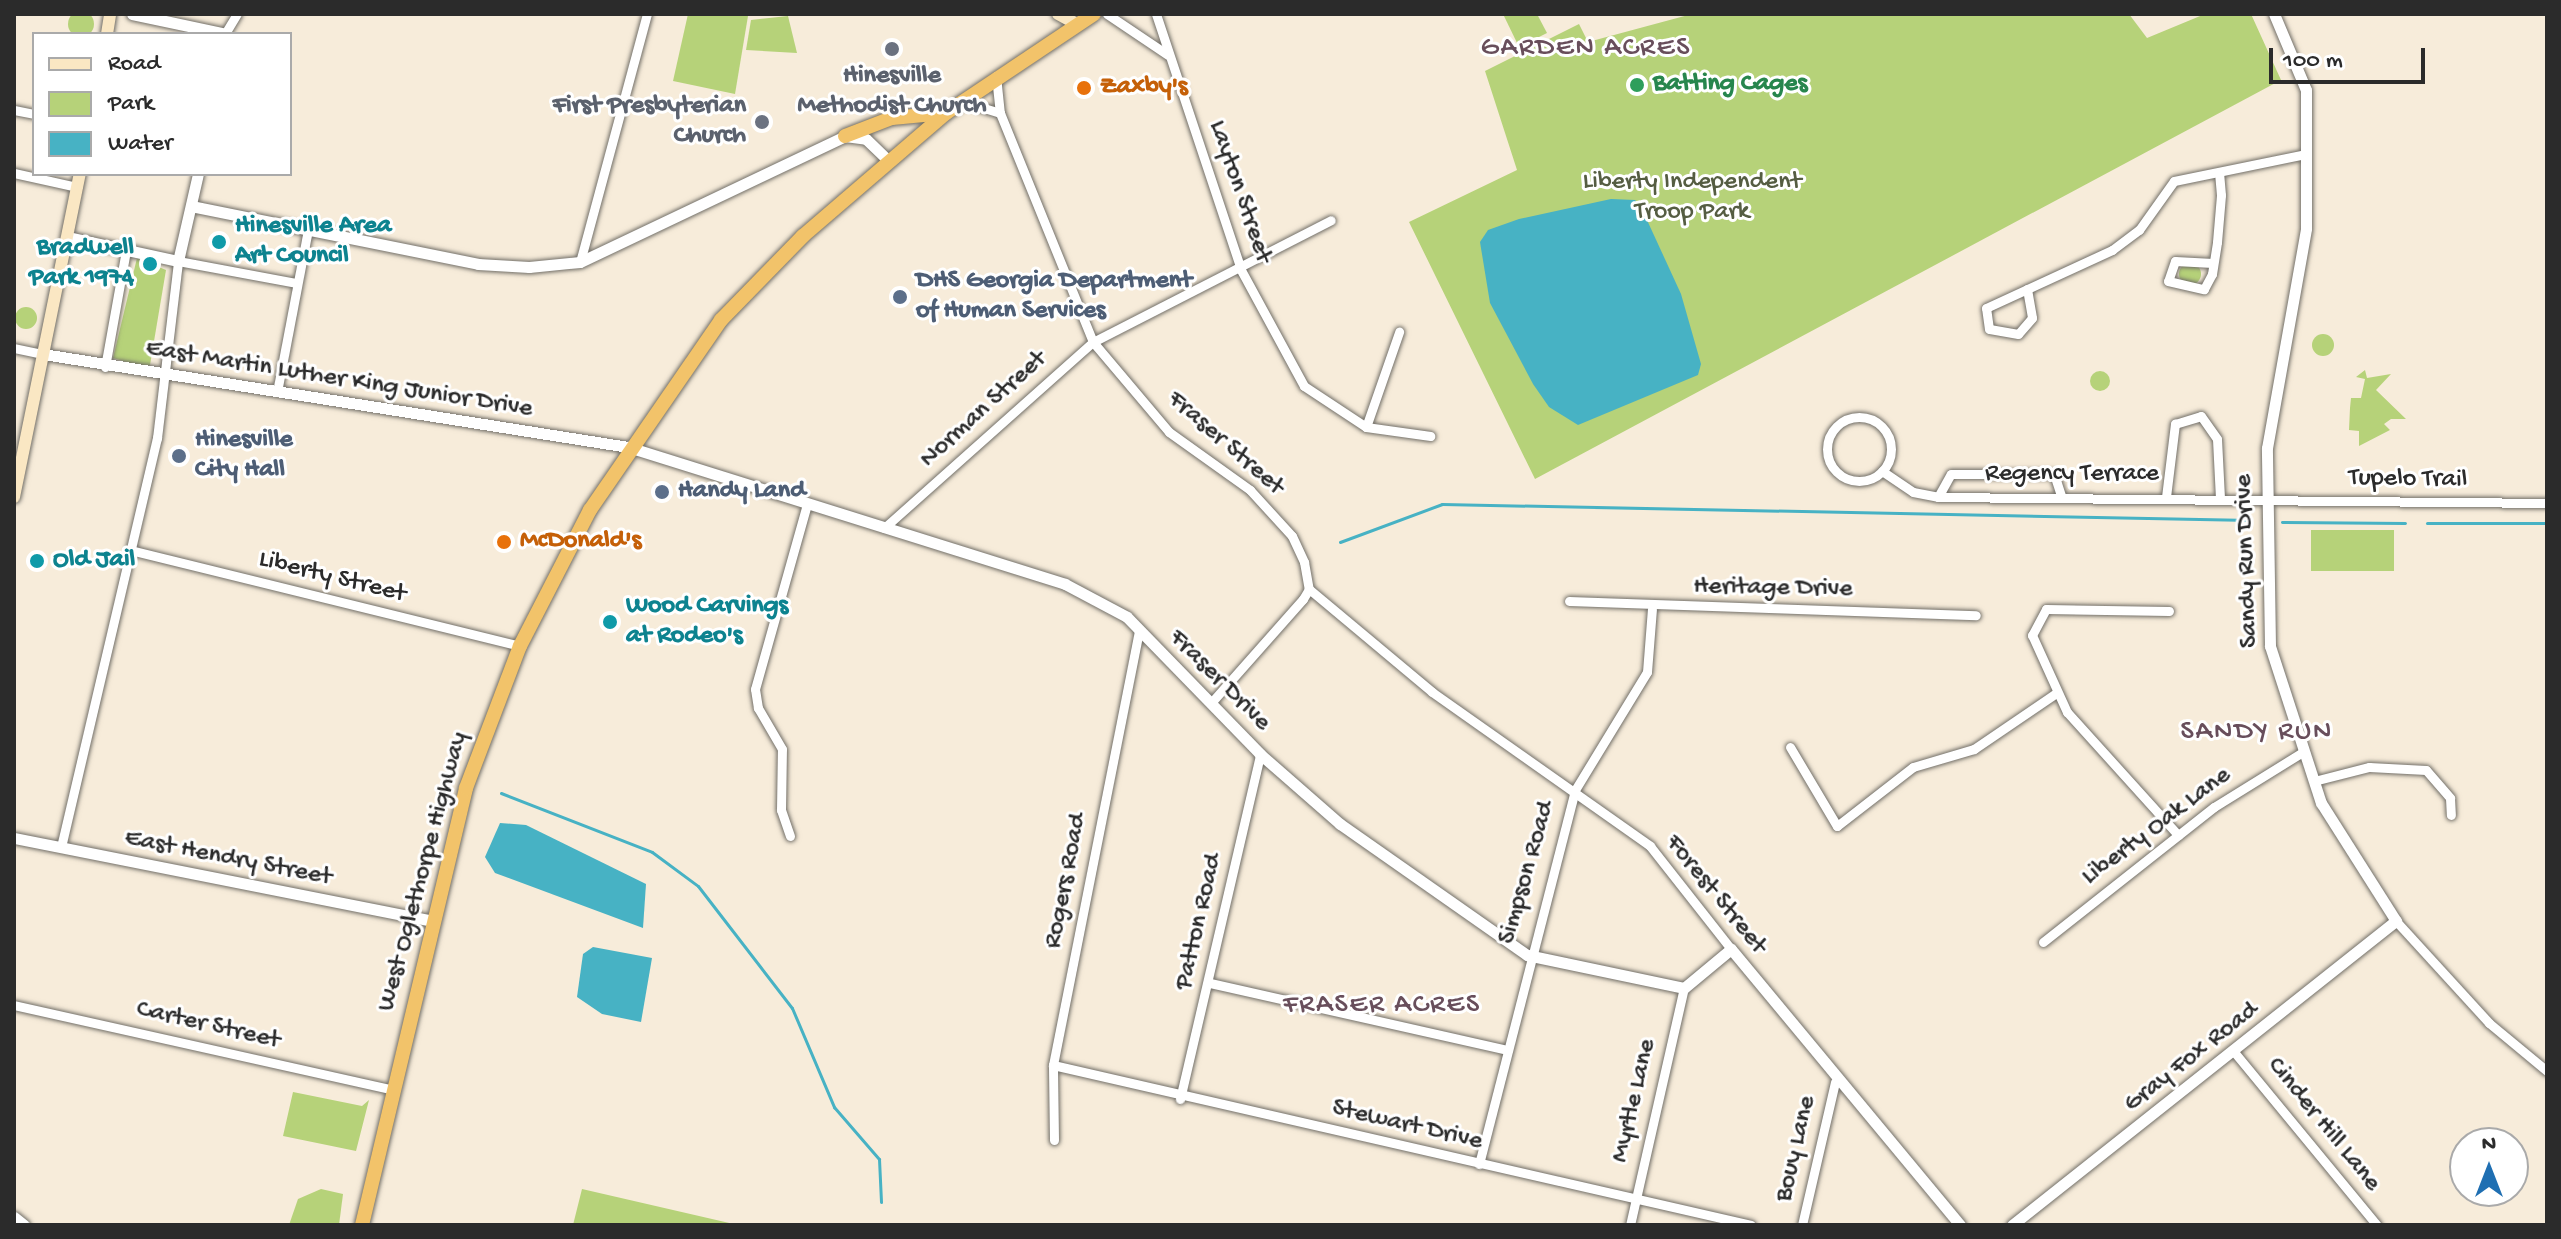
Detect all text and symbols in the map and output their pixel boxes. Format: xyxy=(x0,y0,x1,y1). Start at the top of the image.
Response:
legend xyxy=(32,32,292,176)
district label: GARDEN ACRES xyxy=(1481,32,1691,66)
scale bar xyxy=(2273,32,2429,82)
marker: Hinesville Methodist Church xyxy=(883,40,901,58)
text: 100 m xyxy=(2283,47,2343,76)
text: Road xyxy=(108,50,160,79)
place label: Hinesville Methodist Church xyxy=(797,61,987,122)
place label: Batting Cages xyxy=(1653,69,1807,101)
place label: Zaxby's xyxy=(1100,72,1188,104)
marker: Batting Cages xyxy=(1628,76,1646,94)
marker: Zaxby's xyxy=(1075,79,1093,97)
text: Park xyxy=(108,90,154,119)
place label: First Presbyterian Church xyxy=(553,91,746,152)
marker: First Presbyterian Church xyxy=(753,113,771,131)
street label: Layton Street xyxy=(1200,117,1278,267)
text: Water xyxy=(108,130,172,159)
park label: Liberty Independent Troop Park xyxy=(1583,167,1801,228)
place label: Hinesville Area Art Council xyxy=(235,211,391,272)
place label: Bradwell Park 1974 xyxy=(29,233,134,294)
marker: Hinesville Area Art Council xyxy=(210,233,228,251)
marker: Bradwell Park 1974 xyxy=(141,255,159,273)
place label: DHS Georgia Department of Human Services xyxy=(916,266,1192,328)
marker: DHS Georgia Department of Human Services xyxy=(891,288,909,306)
street label: East Martin Luther King Junior Drive xyxy=(143,334,535,426)
street label: Norman Street xyxy=(914,345,1054,475)
street label: Fraser Street xyxy=(1160,385,1290,503)
place label: Hinesville City Hall xyxy=(195,425,293,486)
marker: Hinesville City Hall xyxy=(170,447,188,465)
street label: Regency Terrace xyxy=(1985,459,2159,491)
street label: Tupelo Trail xyxy=(2348,463,2468,497)
street label: Sandy Run Drive xyxy=(2229,473,2267,649)
place label: Handy Land xyxy=(678,476,805,508)
marker: Handy Land xyxy=(653,483,671,501)
place label: McDonald's xyxy=(520,526,641,558)
marker: McDonald's xyxy=(495,533,513,551)
place label: Old Jail xyxy=(53,545,135,577)
street label: Liberty Street xyxy=(255,545,409,611)
marker: Old Jail xyxy=(28,552,46,570)
street label: Heritage Drive xyxy=(1693,572,1853,606)
place label: Wood Carvings at Rodeo's xyxy=(626,591,788,652)
marker: Wood Carvings at Rodeo's xyxy=(601,613,619,631)
street label: Fraser Drive xyxy=(1161,623,1277,739)
district label: SANDY RUN xyxy=(2181,716,2333,750)
street label: West Oglethorpe Highway xyxy=(372,729,476,1015)
street label: Liberty Oak Lane xyxy=(2076,761,2238,893)
street label: Simpson Road xyxy=(1493,798,1563,948)
street label: Rogers Road xyxy=(1039,811,1095,951)
street label: East Hendry Street xyxy=(122,824,334,894)
street label: Forest Street xyxy=(1657,829,1773,961)
street label: Patton Road xyxy=(1169,851,1231,993)
district label: FRASER ACRES xyxy=(1283,989,1481,1023)
street label: Carter Street xyxy=(133,994,283,1058)
street label: Gray Fox Road xyxy=(2118,996,2266,1120)
street label: Myrtle Lane xyxy=(1606,1036,1664,1166)
street label: Cinder Hill Lane xyxy=(2259,1051,2387,1199)
street label: Bouy Lane xyxy=(1770,1093,1824,1205)
street label: Stewart Drive xyxy=(1329,1094,1485,1158)
north arrow xyxy=(2449,1127,2529,1207)
text: N xyxy=(2482,1132,2496,1158)

